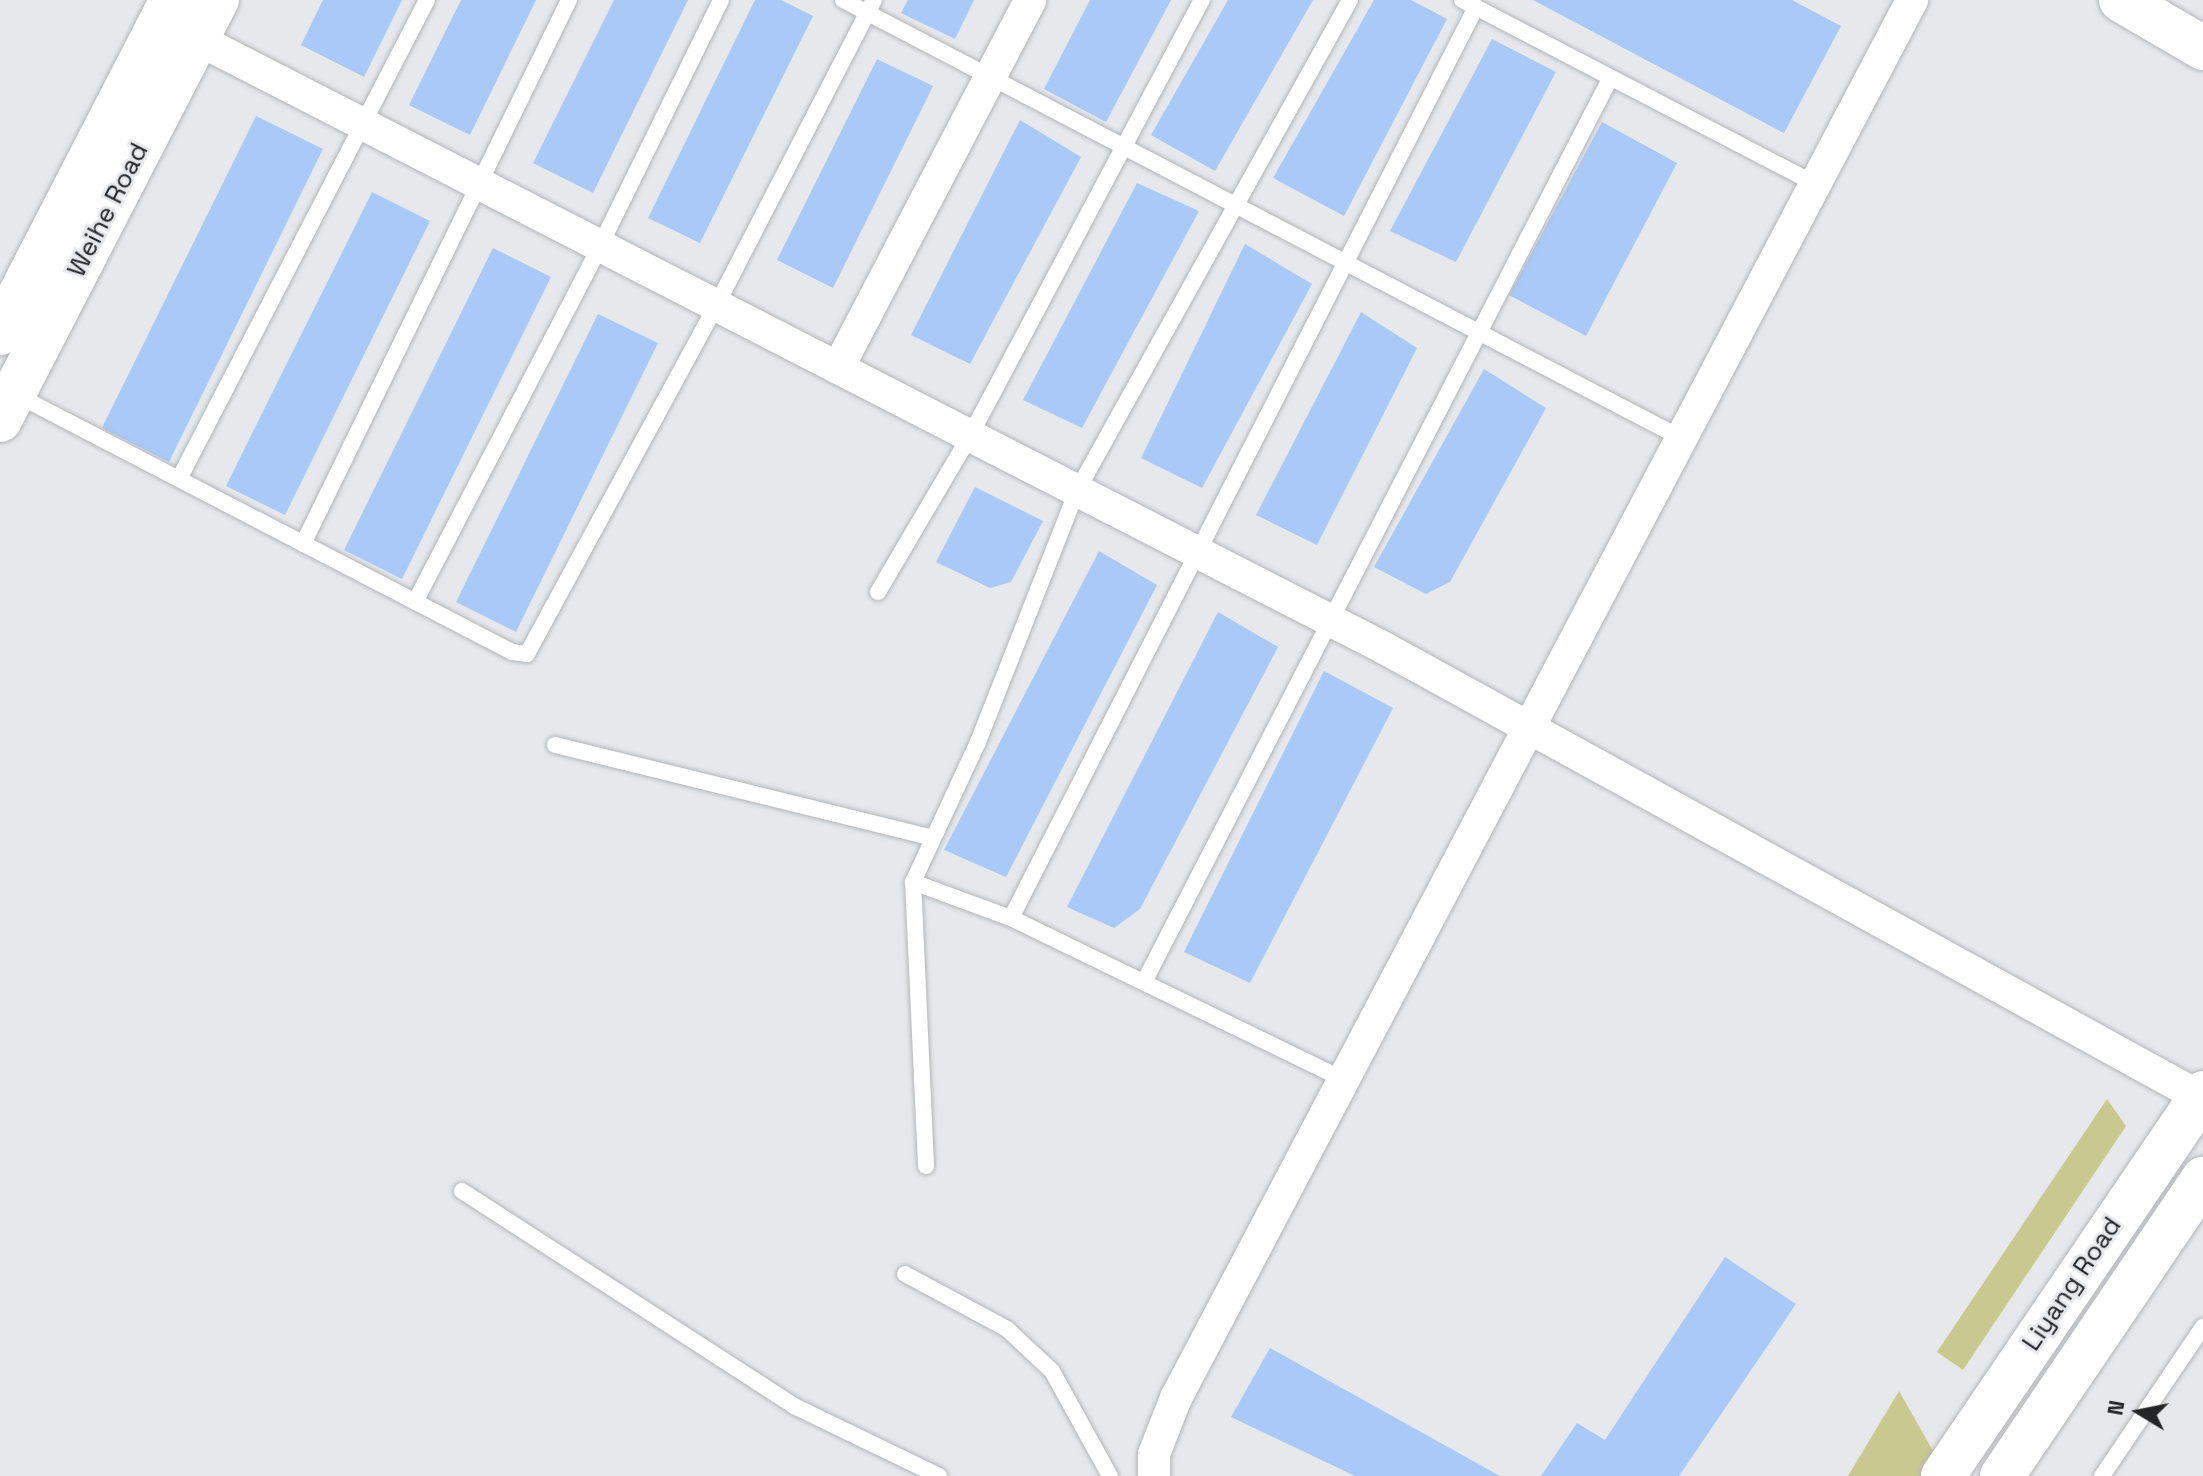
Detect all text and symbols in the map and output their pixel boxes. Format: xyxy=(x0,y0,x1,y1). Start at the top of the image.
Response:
street label: Weihe Road xyxy=(61,138,155,282)
street label: Liyang Road xyxy=(2016,1211,2128,1357)
north arrow xyxy=(2099,1372,2179,1452)
text: N xyxy=(2100,1398,2130,1418)

